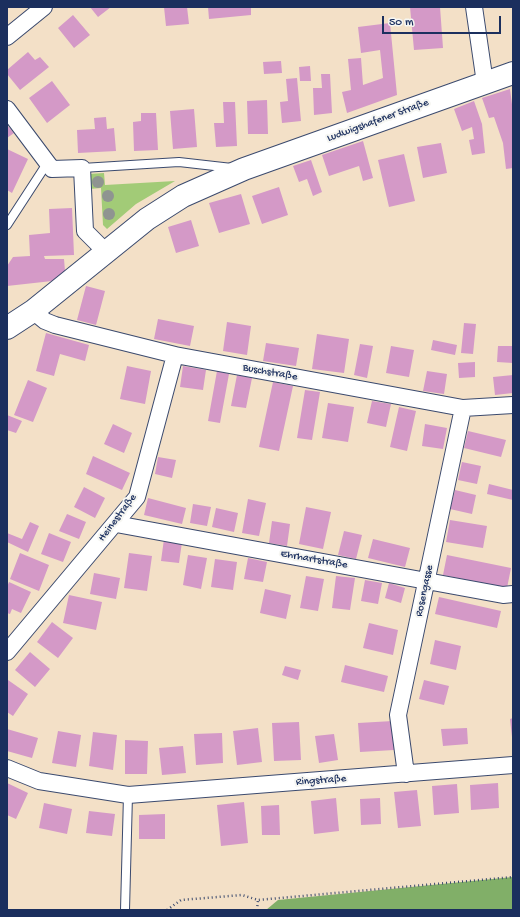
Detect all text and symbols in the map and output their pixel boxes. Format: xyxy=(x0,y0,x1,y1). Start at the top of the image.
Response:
scale bar xyxy=(384,8,503,34)
text: 50 m xyxy=(389,16,414,30)
street label: Ludwigshafener Straße xyxy=(325,96,431,146)
street label: Buschstraße xyxy=(242,362,298,384)
street label: Heinestraße xyxy=(96,492,140,544)
street label: Ehrhartstraße xyxy=(279,548,349,572)
street label: Rosengasse xyxy=(413,564,437,618)
street label: Ringstraße xyxy=(295,773,347,789)

